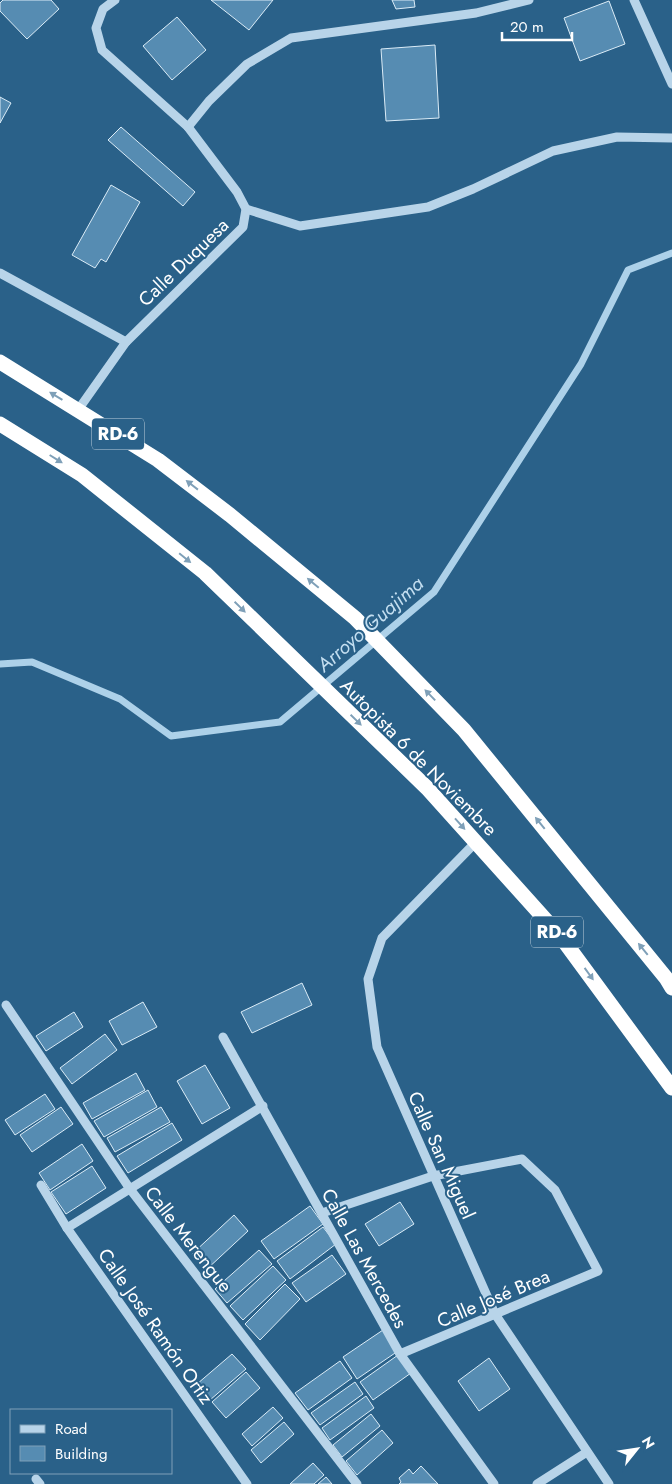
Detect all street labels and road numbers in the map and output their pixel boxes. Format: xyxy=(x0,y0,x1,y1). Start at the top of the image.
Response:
street label: Calle Duquesa xyxy=(132,212,235,313)
road number: RD-6 xyxy=(92,418,144,449)
street label: Autopista 6 de Noviembre xyxy=(334,673,503,842)
road number: RD-6 xyxy=(531,916,583,948)
street label: Calle San Miguel xyxy=(401,1087,482,1223)
street label: Calle Merengue xyxy=(139,1181,239,1298)
street label: Calle Las Mercedes xyxy=(315,1183,414,1333)
street label: Calle José Ramón Ortiz xyxy=(92,1243,220,1410)
street label: Calle José Brea xyxy=(433,1263,554,1334)

